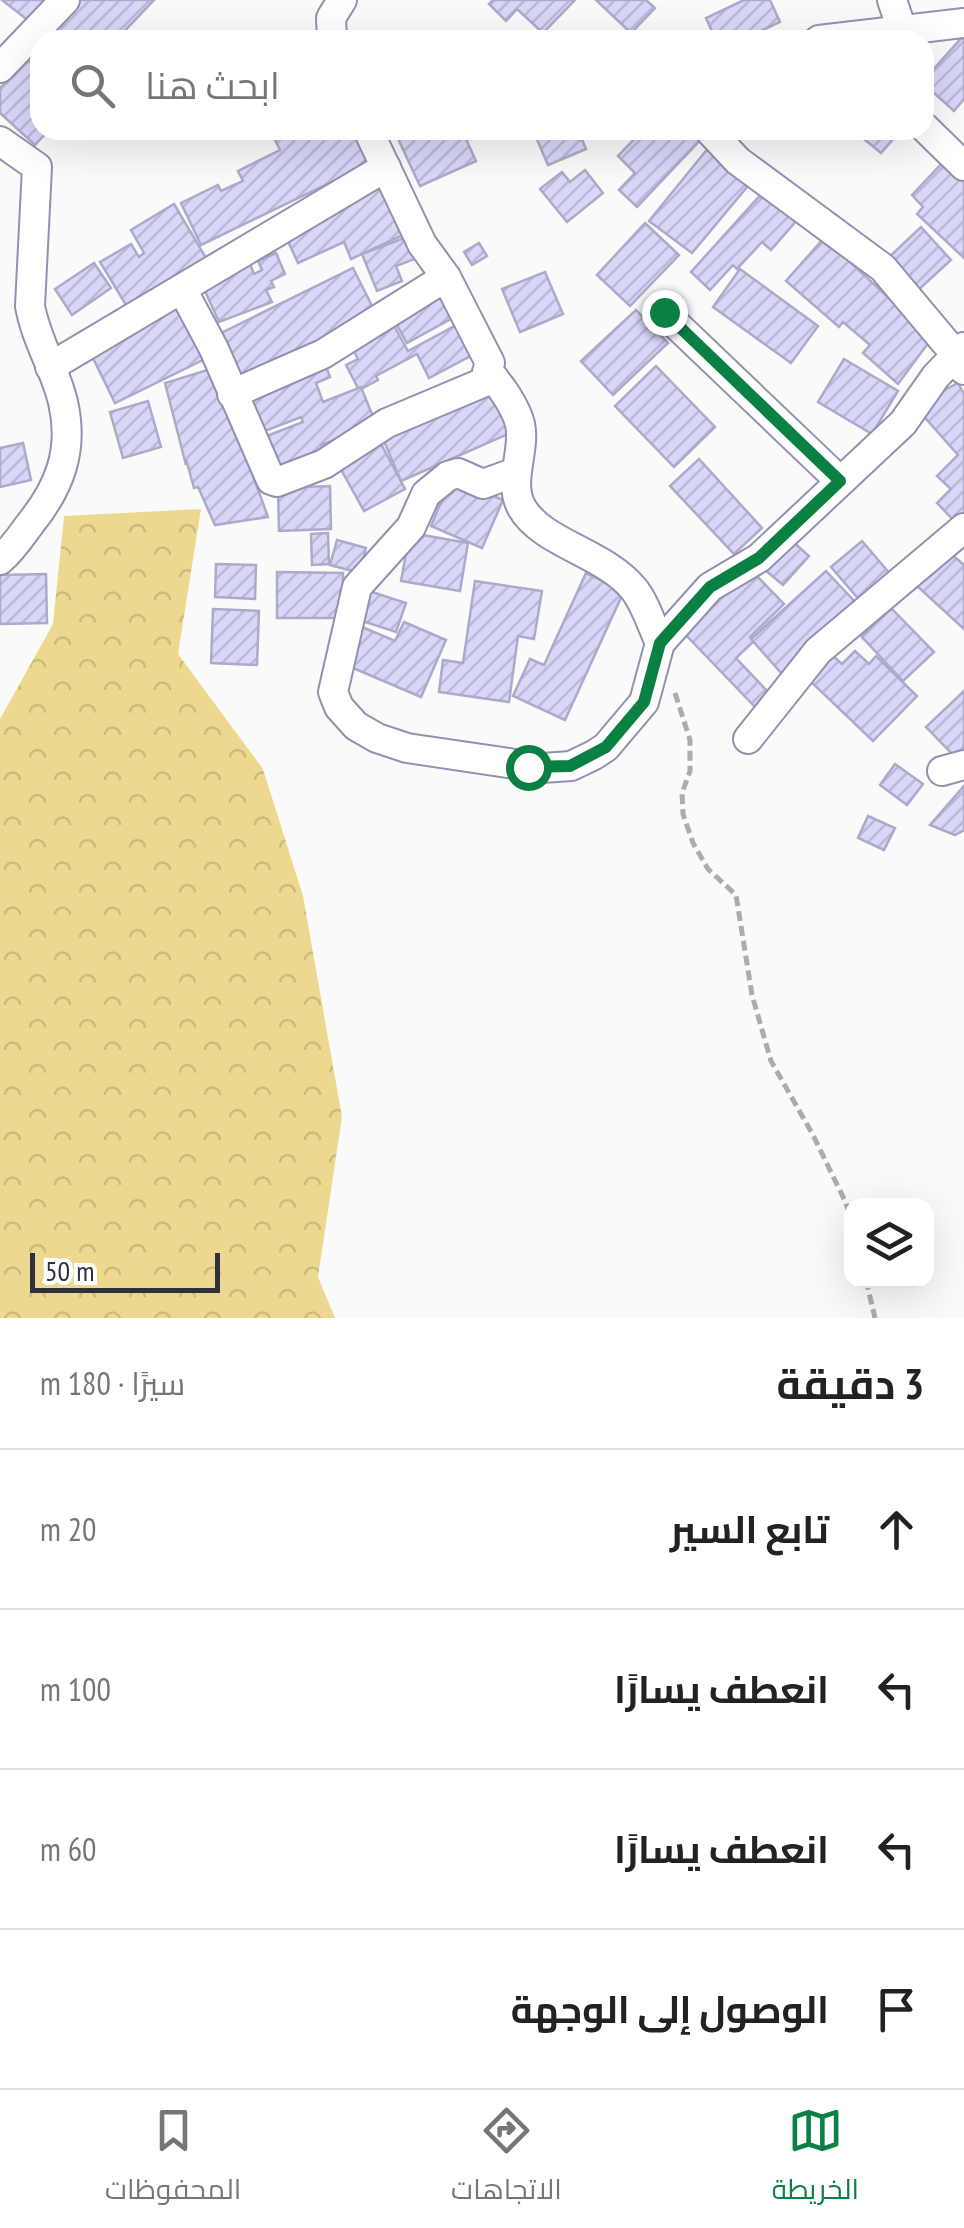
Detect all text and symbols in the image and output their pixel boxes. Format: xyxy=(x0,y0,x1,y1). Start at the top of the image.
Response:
search box xyxy=(30,30,934,140)
icon: search xyxy=(65,58,120,113)
text: ابحث هنا xyxy=(145,60,280,109)
route end xyxy=(642,290,688,336)
route start xyxy=(506,745,552,791)
map controls xyxy=(844,1198,934,1288)
button: layers xyxy=(844,1198,934,1288)
scale bar xyxy=(30,1248,220,1292)
text: 50 m xyxy=(45,1252,94,1289)
text: 3 دقيقة xyxy=(777,1356,924,1411)
text: سيرًا · 180 m xyxy=(40,1362,185,1404)
icon: ahead xyxy=(869,1502,924,1557)
text: تابع السير xyxy=(670,1504,829,1553)
text: 20 m xyxy=(40,1508,96,1550)
icon: left xyxy=(869,1662,924,1717)
text: انعطف يسارًا xyxy=(614,1664,829,1713)
text: 100 m xyxy=(40,1668,111,1710)
icon: left xyxy=(869,1822,924,1877)
text: انعطف يسارًا xyxy=(614,1824,829,1873)
text: 60 m xyxy=(40,1828,96,1870)
icon: arrive xyxy=(869,1982,924,2037)
text: الوصول إلى الوجهة xyxy=(511,1984,829,2033)
tab: المحفوظات xyxy=(105,2103,241,2215)
tab: الاتجاهات xyxy=(451,2103,562,2215)
tab: الخريطة xyxy=(772,2103,859,2215)

